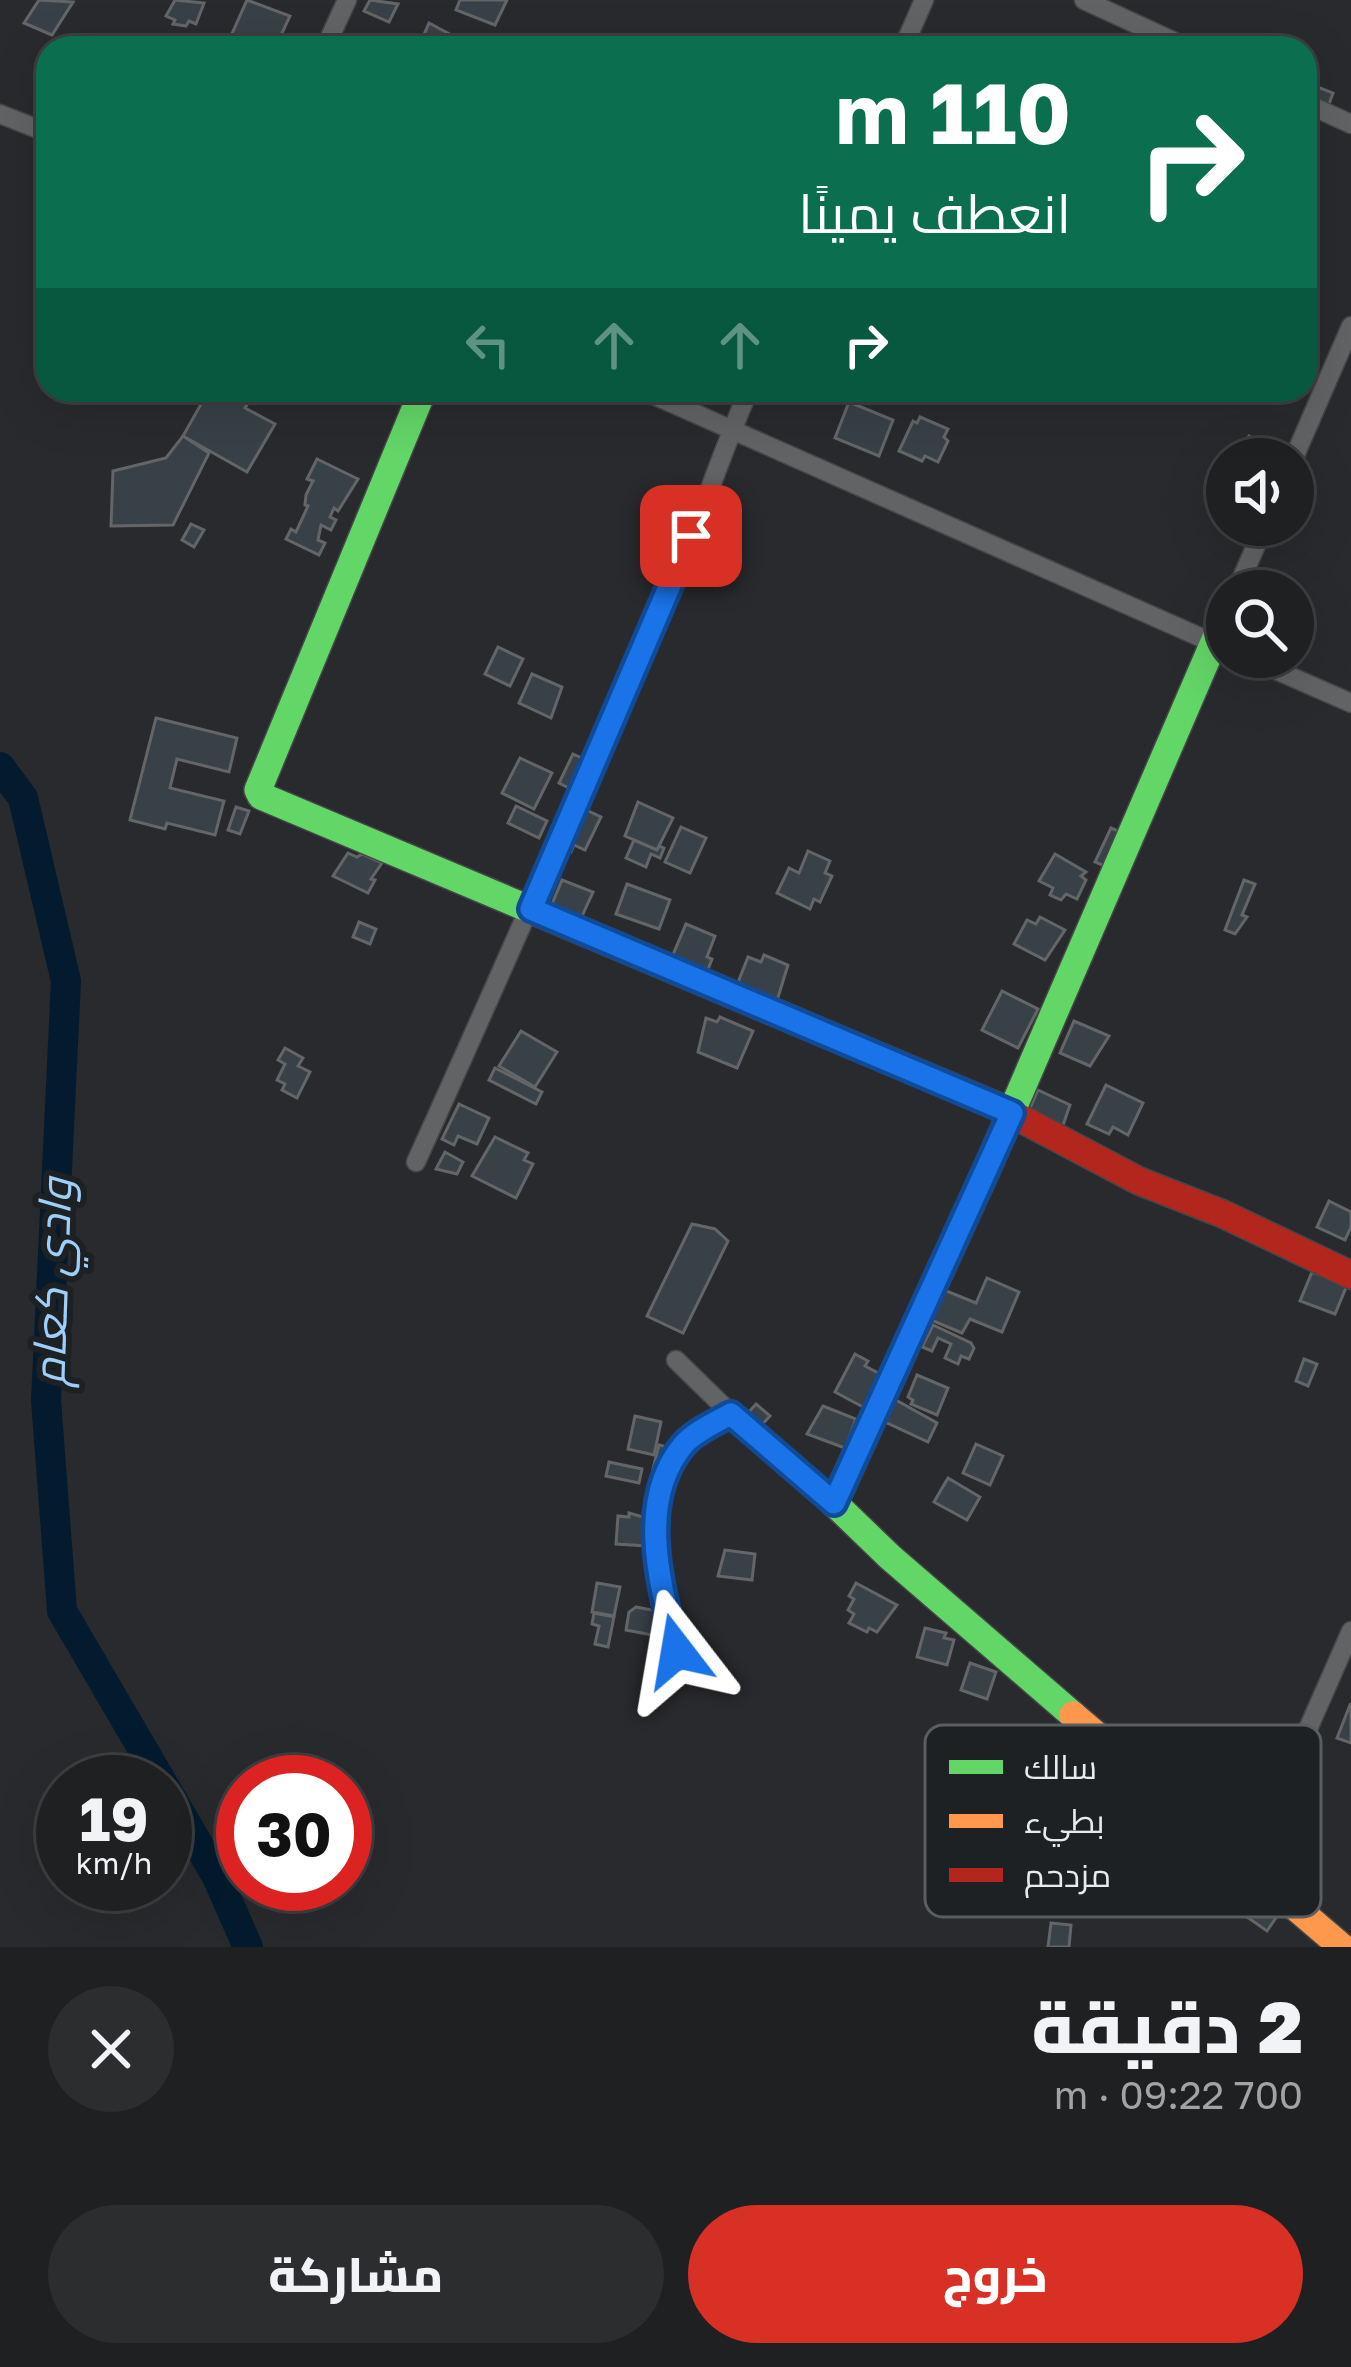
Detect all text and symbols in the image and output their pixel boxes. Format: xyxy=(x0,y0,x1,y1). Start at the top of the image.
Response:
text: 110 m xyxy=(835,62,1071,162)
icon: right xyxy=(1113,84,1269,240)
text: انعطف يمينًا xyxy=(798,180,1071,245)
icon: left xyxy=(455,312,521,378)
icon: ahead xyxy=(581,312,647,378)
icon: ahead xyxy=(707,312,773,378)
icon: right xyxy=(833,312,899,378)
map controls xyxy=(1206,438,1314,678)
button: sound xyxy=(1206,438,1314,546)
pin xyxy=(640,485,742,587)
icon: arrive xyxy=(658,503,724,569)
button: search xyxy=(1206,570,1314,678)
water label: وادي كعام xyxy=(20,1175,92,1388)
position arrow xyxy=(614,1588,740,1714)
legend xyxy=(925,1725,1321,1917)
text: سالك xyxy=(1024,1747,1097,1786)
speed limit sign: 30 xyxy=(216,1755,372,1911)
text: 19 xyxy=(79,1782,148,1854)
text: بطيء xyxy=(1024,1801,1105,1847)
text: km/h xyxy=(76,1845,152,1881)
text: مزدحم xyxy=(1024,1855,1111,1898)
text: 2 دقيقة xyxy=(1031,1982,1303,2069)
button: close xyxy=(48,1986,174,2112)
text: 700 m · 09:22 xyxy=(1054,2071,1303,2118)
button: مشاركة xyxy=(48,2205,664,2343)
button: خروج xyxy=(688,2205,1303,2343)

